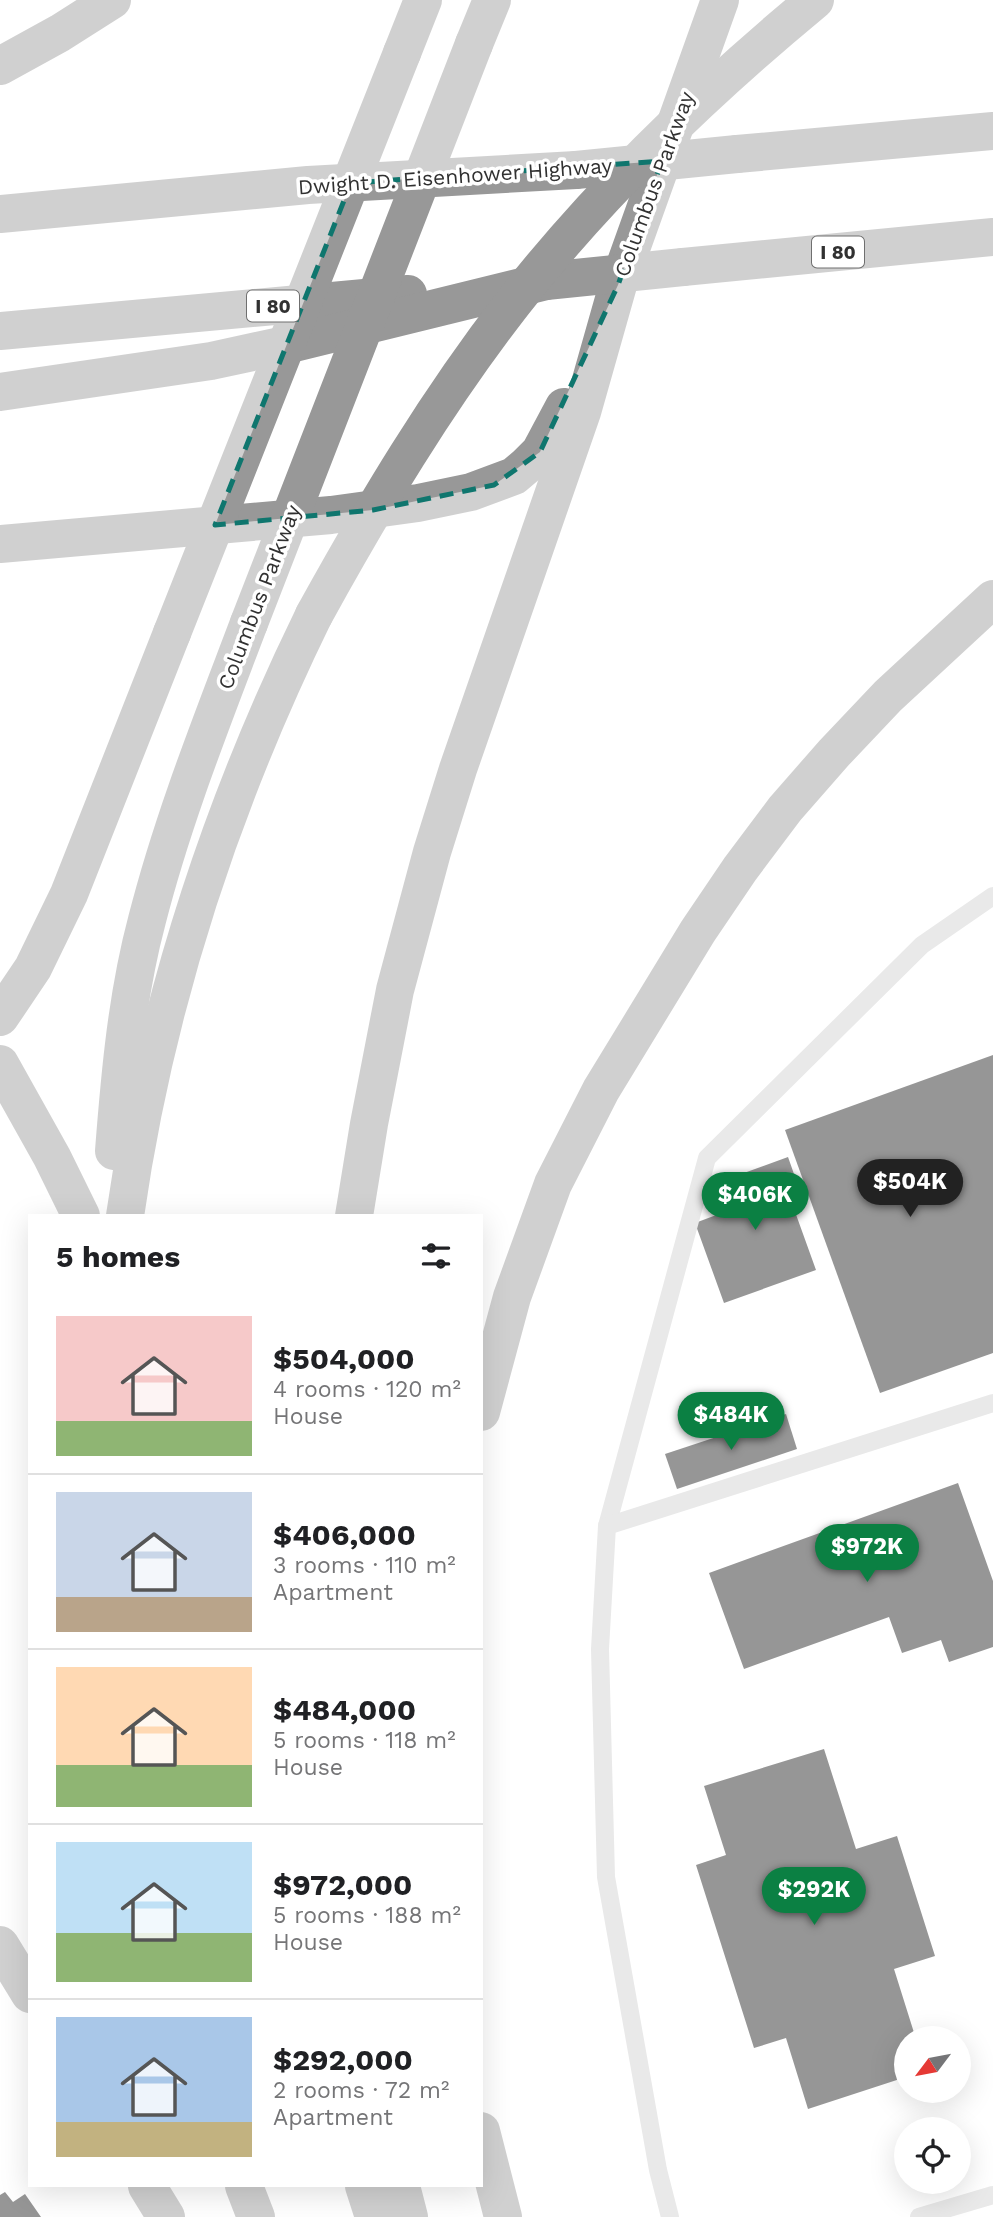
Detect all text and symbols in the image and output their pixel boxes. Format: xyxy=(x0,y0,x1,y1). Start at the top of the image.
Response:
street label: Columbus Parkway xyxy=(609,88,699,280)
street label: Dwight D. Eisenhower Highway xyxy=(297,153,613,199)
road number: I 80 xyxy=(812,236,864,268)
road number: I 80 xyxy=(247,290,299,322)
street label: Columbus Parkway xyxy=(212,501,306,693)
pin: $504K xyxy=(861,1160,959,1219)
text: $504K xyxy=(873,1168,947,1195)
pin: $406K xyxy=(706,1172,804,1232)
text: $406K xyxy=(718,1181,792,1208)
icon: filters xyxy=(417,1237,455,1275)
text: 5 homes xyxy=(56,1239,180,1274)
text: $504,000 xyxy=(273,1341,415,1376)
icon: home xyxy=(112,1344,196,1428)
text: 4 rooms · 120 m² xyxy=(273,1376,461,1403)
pin: $484K xyxy=(682,1392,780,1452)
text: $484K xyxy=(694,1401,768,1428)
text: House xyxy=(273,1403,343,1430)
text: $406,000 xyxy=(273,1517,416,1552)
icon: home xyxy=(112,1520,196,1604)
pin: $972K xyxy=(818,1524,916,1584)
text: $972K xyxy=(831,1533,903,1560)
text: 3 rooms · 110 m² xyxy=(273,1552,456,1579)
text: Apartment xyxy=(273,1579,393,1606)
text: $484,000 xyxy=(273,1692,416,1727)
icon: home xyxy=(112,1695,196,1779)
text: 5 rooms · 118 m² xyxy=(273,1727,456,1754)
text: House xyxy=(273,1754,343,1781)
text: $972,000 xyxy=(273,1867,412,1902)
pin: $292K xyxy=(765,1868,863,1927)
icon: home xyxy=(112,1870,196,1954)
text: $292K xyxy=(778,1876,850,1903)
text: 5 rooms · 188 m² xyxy=(273,1902,461,1929)
text: House xyxy=(273,1929,343,1956)
north arrow xyxy=(894,2026,971,2104)
map controls xyxy=(894,2026,971,2194)
text: $292,000 xyxy=(273,2042,413,2077)
icon: home xyxy=(112,2045,196,2129)
text: 2 rooms · 72 m² xyxy=(273,2077,449,2104)
text: Apartment xyxy=(273,2104,393,2131)
button: locate xyxy=(894,2117,971,2194)

